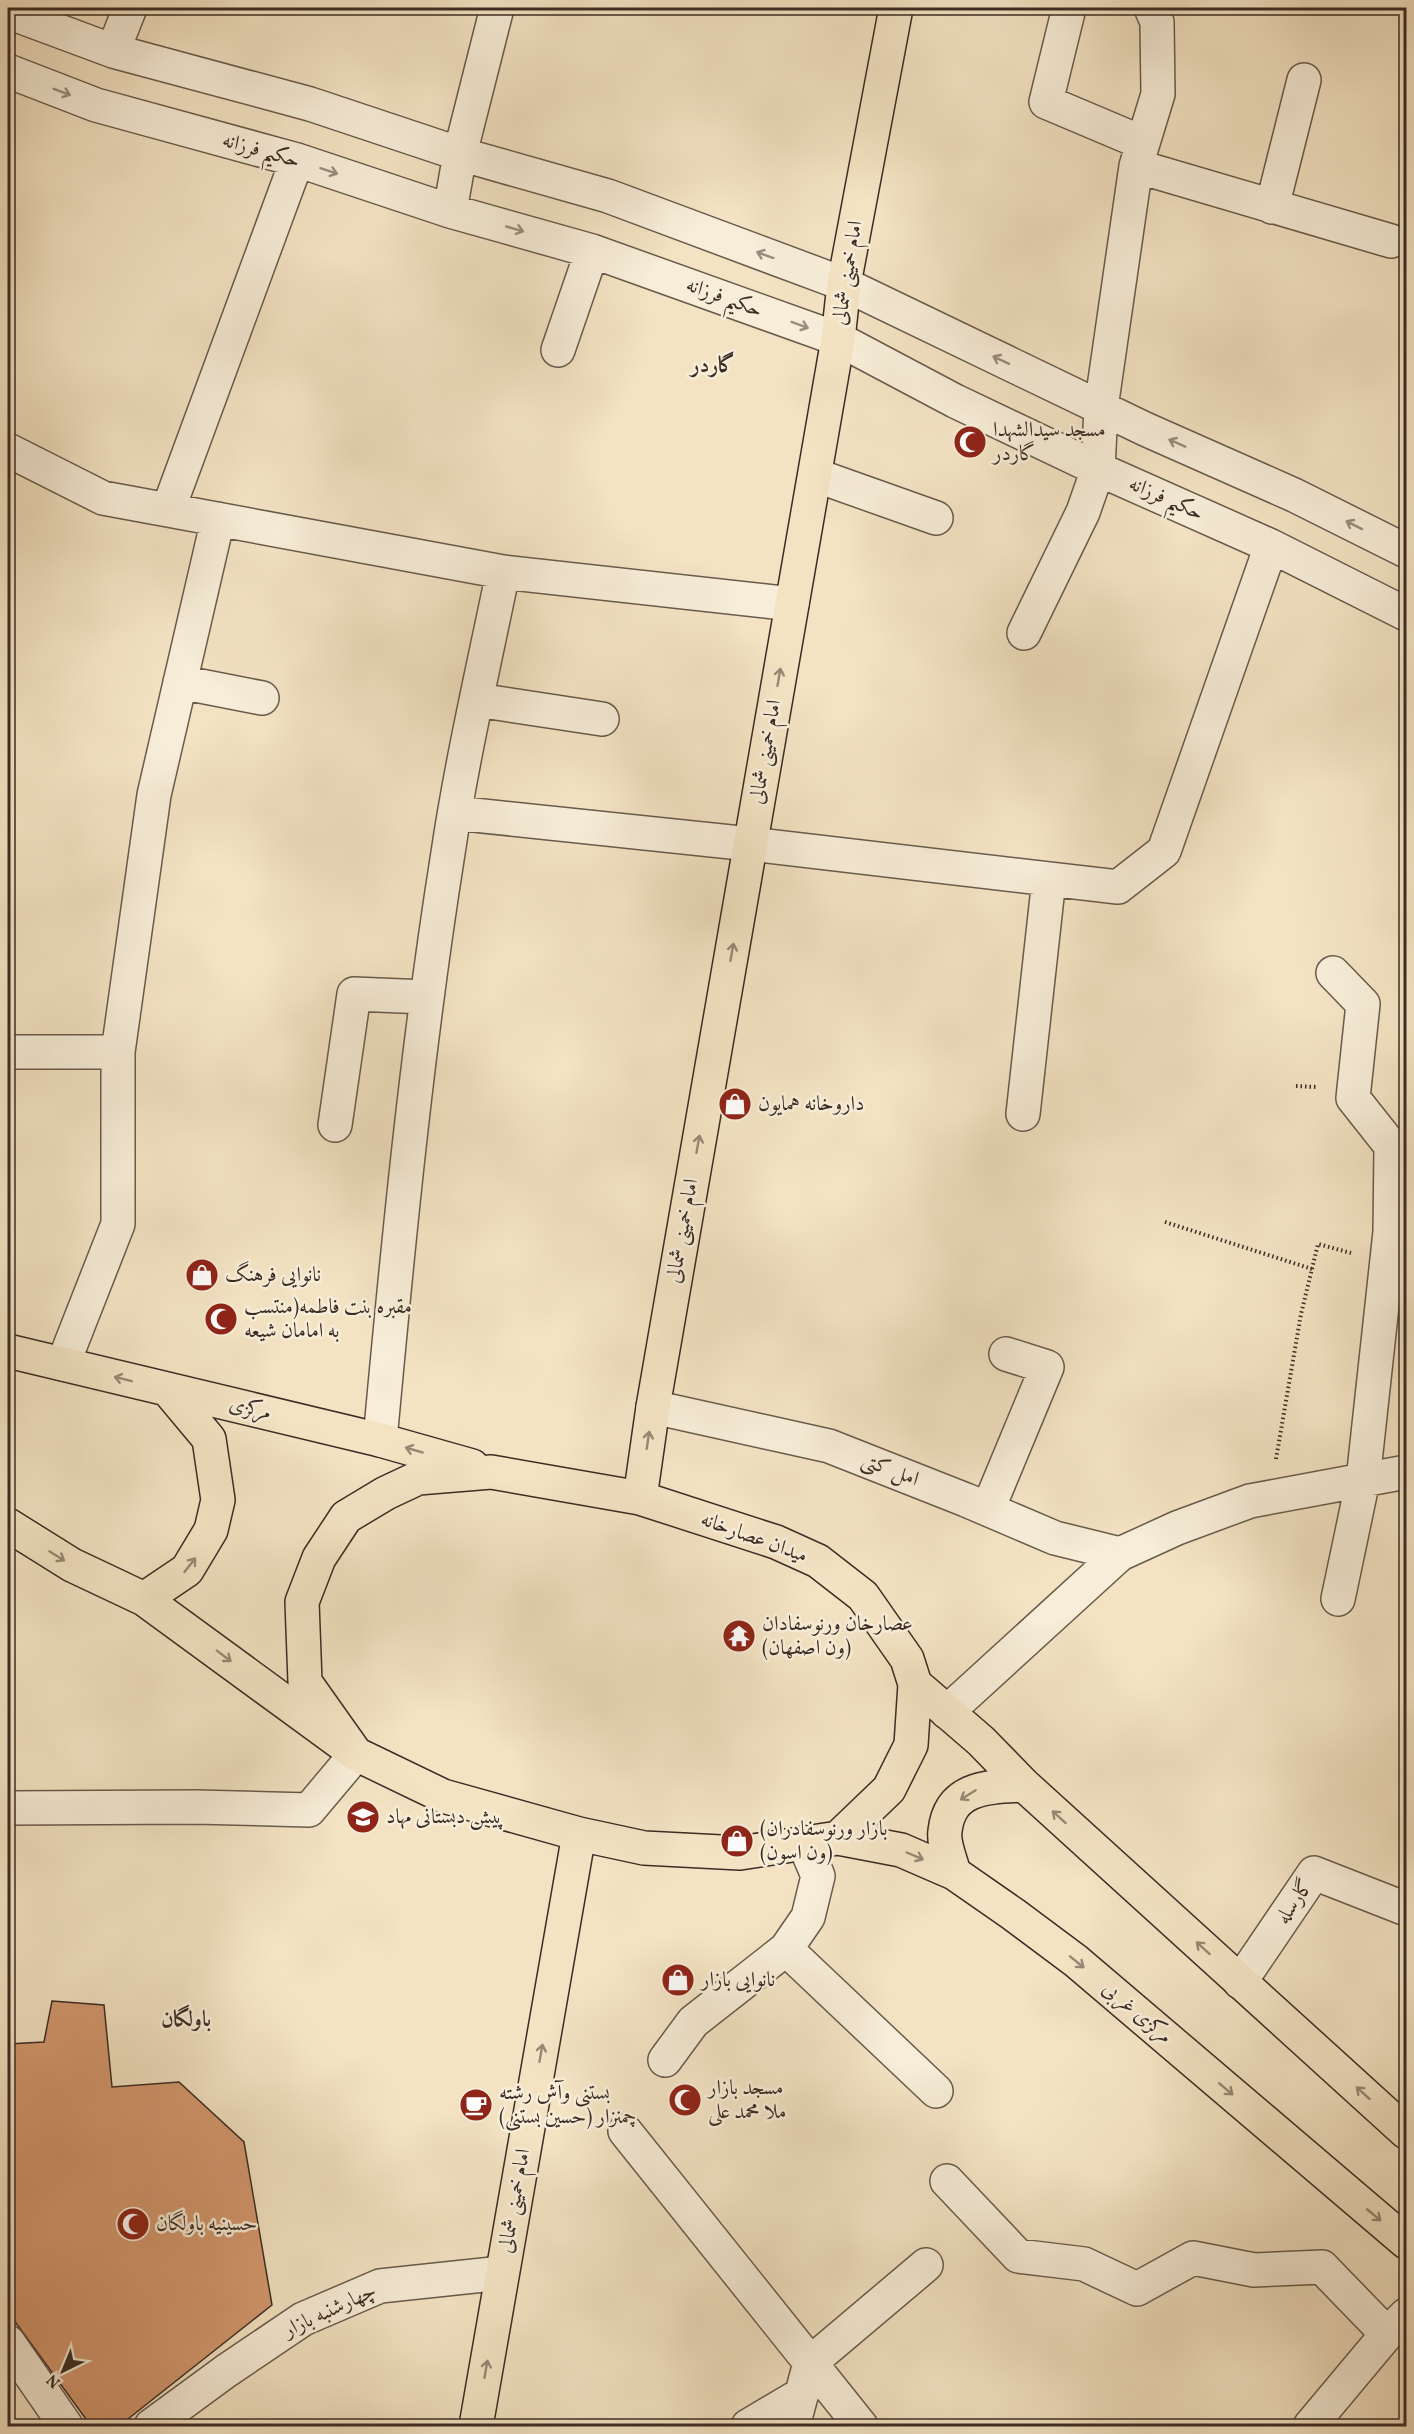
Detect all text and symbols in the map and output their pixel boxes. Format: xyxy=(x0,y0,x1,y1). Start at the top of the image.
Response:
one-way arrow xyxy=(52,87,71,98)
street label: حکیم فرزانه xyxy=(217,126,303,181)
one-way arrow xyxy=(319,166,338,177)
street label: امام خمینی شمالی xyxy=(825,219,873,328)
one-way arrow xyxy=(506,224,525,235)
one-way arrow xyxy=(757,248,775,259)
street label: حکیم فرزانه xyxy=(680,271,766,330)
one-way arrow xyxy=(790,321,808,332)
district label: گاردر xyxy=(688,351,735,382)
one-way arrow xyxy=(992,354,1010,366)
place label: مسجد سیدالشهدا گاردر xyxy=(991,416,1106,469)
mosque icon: مسجد سیدالشهدا گاردر xyxy=(952,424,988,460)
one-way arrow xyxy=(1169,437,1187,448)
street label: حکیم فرزانه xyxy=(1122,470,1208,533)
one-way arrow xyxy=(1346,518,1364,530)
one-way arrow xyxy=(774,668,785,687)
street label: امام خمینی شمالی xyxy=(743,697,791,807)
one-way arrow xyxy=(727,942,738,962)
shop icon: داروخانه همایون xyxy=(717,1086,753,1122)
place label: داروخانه همایون xyxy=(758,1090,865,1119)
one-way arrow xyxy=(693,1135,704,1154)
street label: امام خمینی شمالی xyxy=(660,1176,708,1286)
shop icon: نانوایی فرهنگ xyxy=(184,1257,220,1293)
place label: نانوایی فرهنگ xyxy=(225,1261,321,1290)
place label: مقبره بنت فاطمه(منتسب به امامان شیعه xyxy=(244,1293,412,1346)
mosque icon: مقبره بنت فاطمه(منتسب به امامان شیعه xyxy=(203,1301,239,1337)
one-way arrow xyxy=(114,1372,133,1384)
street label: مرکزی xyxy=(226,1390,274,1428)
one-way arrow xyxy=(643,1430,654,1450)
one-way arrow xyxy=(405,1444,424,1455)
street label: امل کتی xyxy=(857,1446,923,1494)
street label: میدان عصارخانه xyxy=(697,1505,811,1571)
one-way arrow xyxy=(48,1551,65,1563)
one-way arrow xyxy=(184,1557,196,1573)
place label: عصارخان ورنوسفادان (ون اصفهان) xyxy=(762,1610,913,1663)
temple icon: عصارخان ورنوسفادان (ون اصفهان) xyxy=(721,1618,757,1654)
one-way arrow xyxy=(216,1649,232,1662)
one-way arrow xyxy=(960,1789,977,1801)
school or university icon: پیش دبستانی مهاد xyxy=(345,1799,381,1835)
place label: پیش دبستانی مهاد xyxy=(386,1803,504,1832)
one-way arrow xyxy=(1052,1810,1067,1824)
place label: (بازار ورنوسفادران (ون اسون) xyxy=(760,1815,888,1868)
shop icon: (بازار ورنوسفادران (ون اسون) xyxy=(719,1823,755,1859)
one-way arrow xyxy=(905,1851,924,1862)
street label: گارسله xyxy=(1269,1874,1321,1930)
one-way arrow xyxy=(1196,1941,1211,1955)
one-way arrow xyxy=(1069,1956,1085,1969)
shop icon: نانوایی بازار xyxy=(660,1962,696,1998)
place label: نانوایی بازار xyxy=(699,1966,775,1995)
street label: مرکزی غربی xyxy=(1095,1975,1179,2051)
district label: باولگان xyxy=(161,2004,211,2036)
one-way arrow xyxy=(536,2043,547,2063)
place label: مسجد بازار ملا محمد علی xyxy=(706,2074,786,2127)
place label: بستنی وآش رشته چمنزار (حسین بستنی) xyxy=(499,2079,636,2132)
mosque icon: مسجد بازار ملا محمد علی xyxy=(667,2082,703,2118)
one-way arrow xyxy=(1218,2082,1234,2095)
one-way arrow xyxy=(1356,2086,1371,2100)
cafe icon: بستنی وآش رشته چمنزار (حسین بستنی) xyxy=(458,2087,494,2123)
street label: امام خمینی شمالی xyxy=(492,2146,540,2256)
mosque icon: حسینیه باولگان xyxy=(115,2206,151,2242)
one-way arrow xyxy=(1366,2208,1381,2222)
place label: حسینیه باولگان xyxy=(156,2210,257,2239)
street label: چهارشنبه بازار xyxy=(277,2277,381,2346)
north arrow xyxy=(33,2341,93,2401)
one-way arrow xyxy=(481,2360,492,2379)
text: N xyxy=(42,2368,66,2393)

